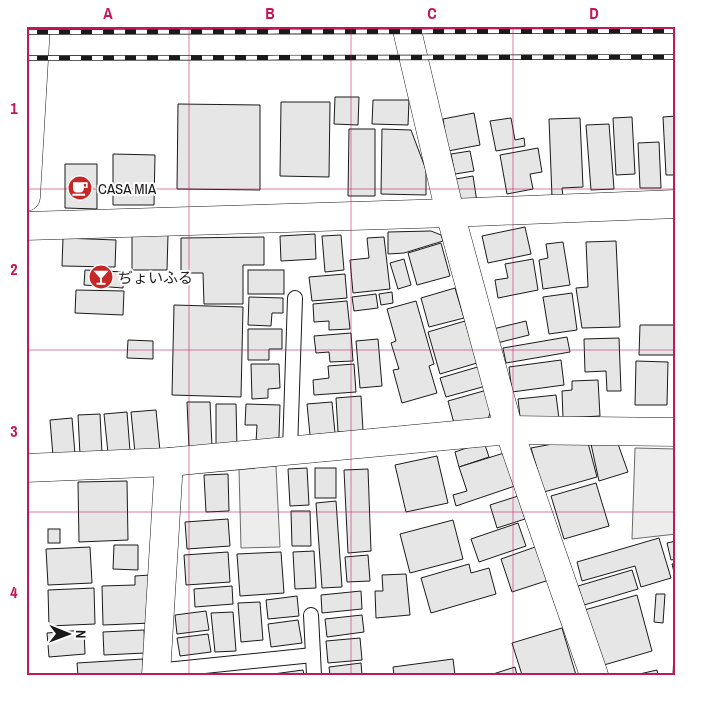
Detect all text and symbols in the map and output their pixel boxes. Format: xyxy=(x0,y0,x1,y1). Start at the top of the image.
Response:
text: A xyxy=(103,2,113,24)
text: B xyxy=(265,2,275,24)
text: C xyxy=(427,2,437,24)
text: D xyxy=(589,2,599,24)
text: 1 xyxy=(10,97,18,119)
cafe icon: CASA MIA xyxy=(67,175,93,201)
place label: CASA MIA xyxy=(98,178,157,199)
text: 2 xyxy=(10,258,18,280)
bar icon: ぢょいふる xyxy=(88,264,114,290)
place label: ぢょいふる xyxy=(118,267,193,288)
text: 3 xyxy=(10,420,18,442)
text: 4 xyxy=(10,581,18,603)
north arrow xyxy=(42,608,92,658)
text: N xyxy=(72,630,90,639)

